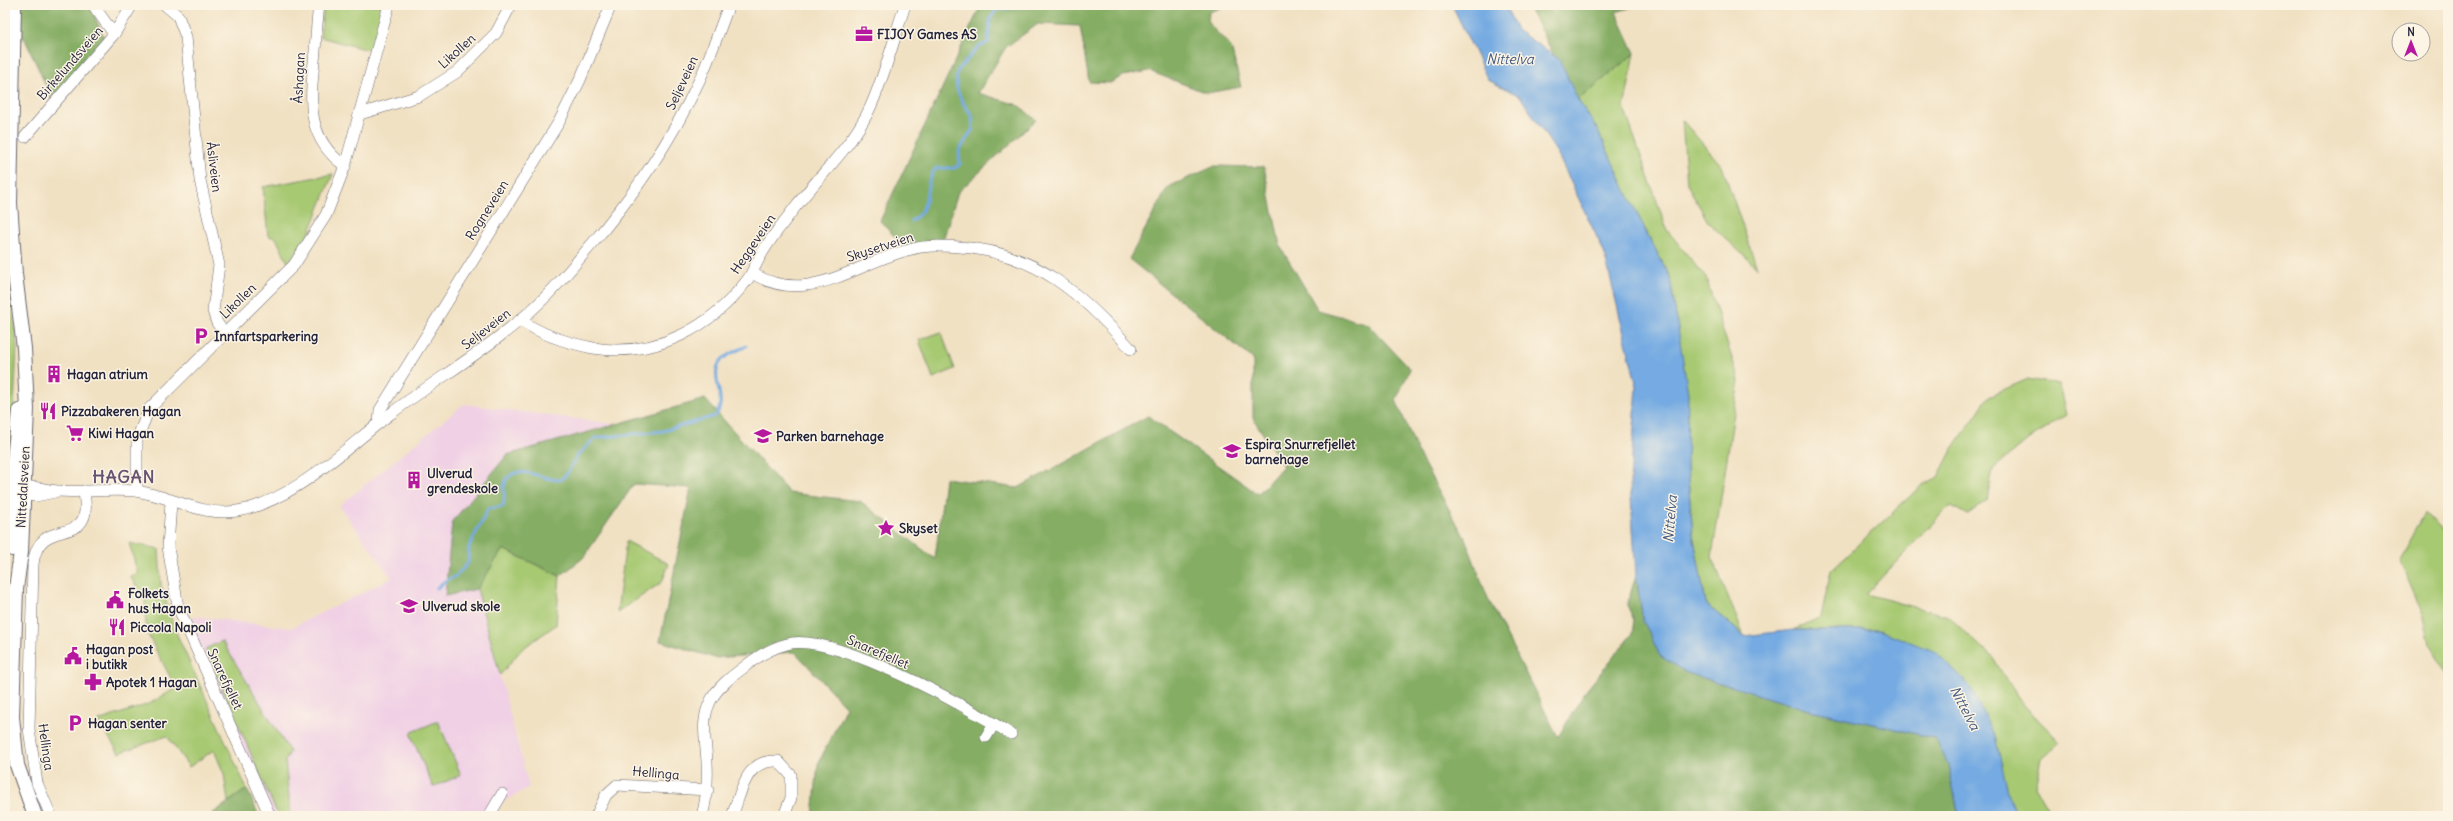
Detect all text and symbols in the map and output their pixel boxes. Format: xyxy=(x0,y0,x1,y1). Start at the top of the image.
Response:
street label: Birkelundsveien xyxy=(33,22,107,104)
north arrow xyxy=(2391,22,2431,62)
office icon: FIJOY Games AS xyxy=(854,24,874,44)
text: N xyxy=(2407,25,2415,39)
place label: FIJOY Games AS xyxy=(877,26,977,43)
street label: Likollen xyxy=(435,30,479,72)
water label: Nittelva xyxy=(1486,50,1535,68)
street label: Åshagan xyxy=(288,51,309,104)
street label: Seljeveien xyxy=(662,53,702,113)
street label: Åsliveien xyxy=(202,141,227,194)
street label: Rogneveien xyxy=(462,176,512,243)
street label: Heggeveien xyxy=(727,210,779,277)
street label: Skysetveien xyxy=(844,228,916,266)
street label: Likollen xyxy=(216,279,260,322)
street label: Seljeveien xyxy=(458,304,514,353)
parking icon: Innfartsparkering xyxy=(191,326,211,346)
place label: Innfartsparkering xyxy=(214,328,318,345)
building icon: Hagan atrium xyxy=(44,364,64,384)
place label: Hagan atrium xyxy=(67,366,149,383)
restaurant icon: Pizzabakeren Hagan xyxy=(38,401,58,421)
place label: Pizzabakeren Hagan xyxy=(61,403,182,420)
supermarket icon: Kiwi Hagan xyxy=(65,423,85,443)
place label: Kiwi Hagan xyxy=(88,425,155,442)
school or university icon: Parken barnehage xyxy=(753,426,773,446)
place label: Parken barnehage xyxy=(776,428,884,445)
place label: Espira Snurrefjellet barnehage xyxy=(1245,436,1356,468)
school or university icon: Espira Snurrefjellet barnehage xyxy=(1222,441,1242,461)
street label: Nittedalsveien xyxy=(12,445,34,528)
place label: Ulverud grendeskole xyxy=(427,465,498,497)
district label: HAGAN xyxy=(92,466,156,488)
building icon: Ulverud grendeskole xyxy=(404,470,424,490)
water label: Nittelva xyxy=(1659,494,1681,543)
place icon: Skyset xyxy=(876,518,896,538)
place label: Skyset xyxy=(899,520,938,537)
place label: Folkets hus Hagan xyxy=(128,585,191,617)
public building icon: Folkets hus Hagan xyxy=(105,590,125,610)
school or university icon: Ulverud skole xyxy=(399,596,419,616)
place label: Ulverud skole xyxy=(422,598,500,615)
restaurant icon: Piccola Napoli xyxy=(107,617,127,637)
place label: Piccola Napoli xyxy=(130,619,211,636)
street label: Snarefjellet xyxy=(845,631,912,673)
place label: Hagan post i butikk xyxy=(86,641,154,673)
public building icon: Hagan post i butikk xyxy=(63,646,83,666)
street label: Snarefjellet xyxy=(203,646,247,713)
pharmacy icon: Apotek 1 Hagan xyxy=(83,672,103,692)
place label: Apotek 1 Hagan xyxy=(106,674,198,691)
water label: Nittelva xyxy=(1946,683,1985,734)
parking icon: Hagan senter xyxy=(65,713,85,733)
place label: Hagan senter xyxy=(88,715,168,732)
street label: Hellinga xyxy=(34,722,58,772)
street label: Hellinga xyxy=(632,762,680,784)

